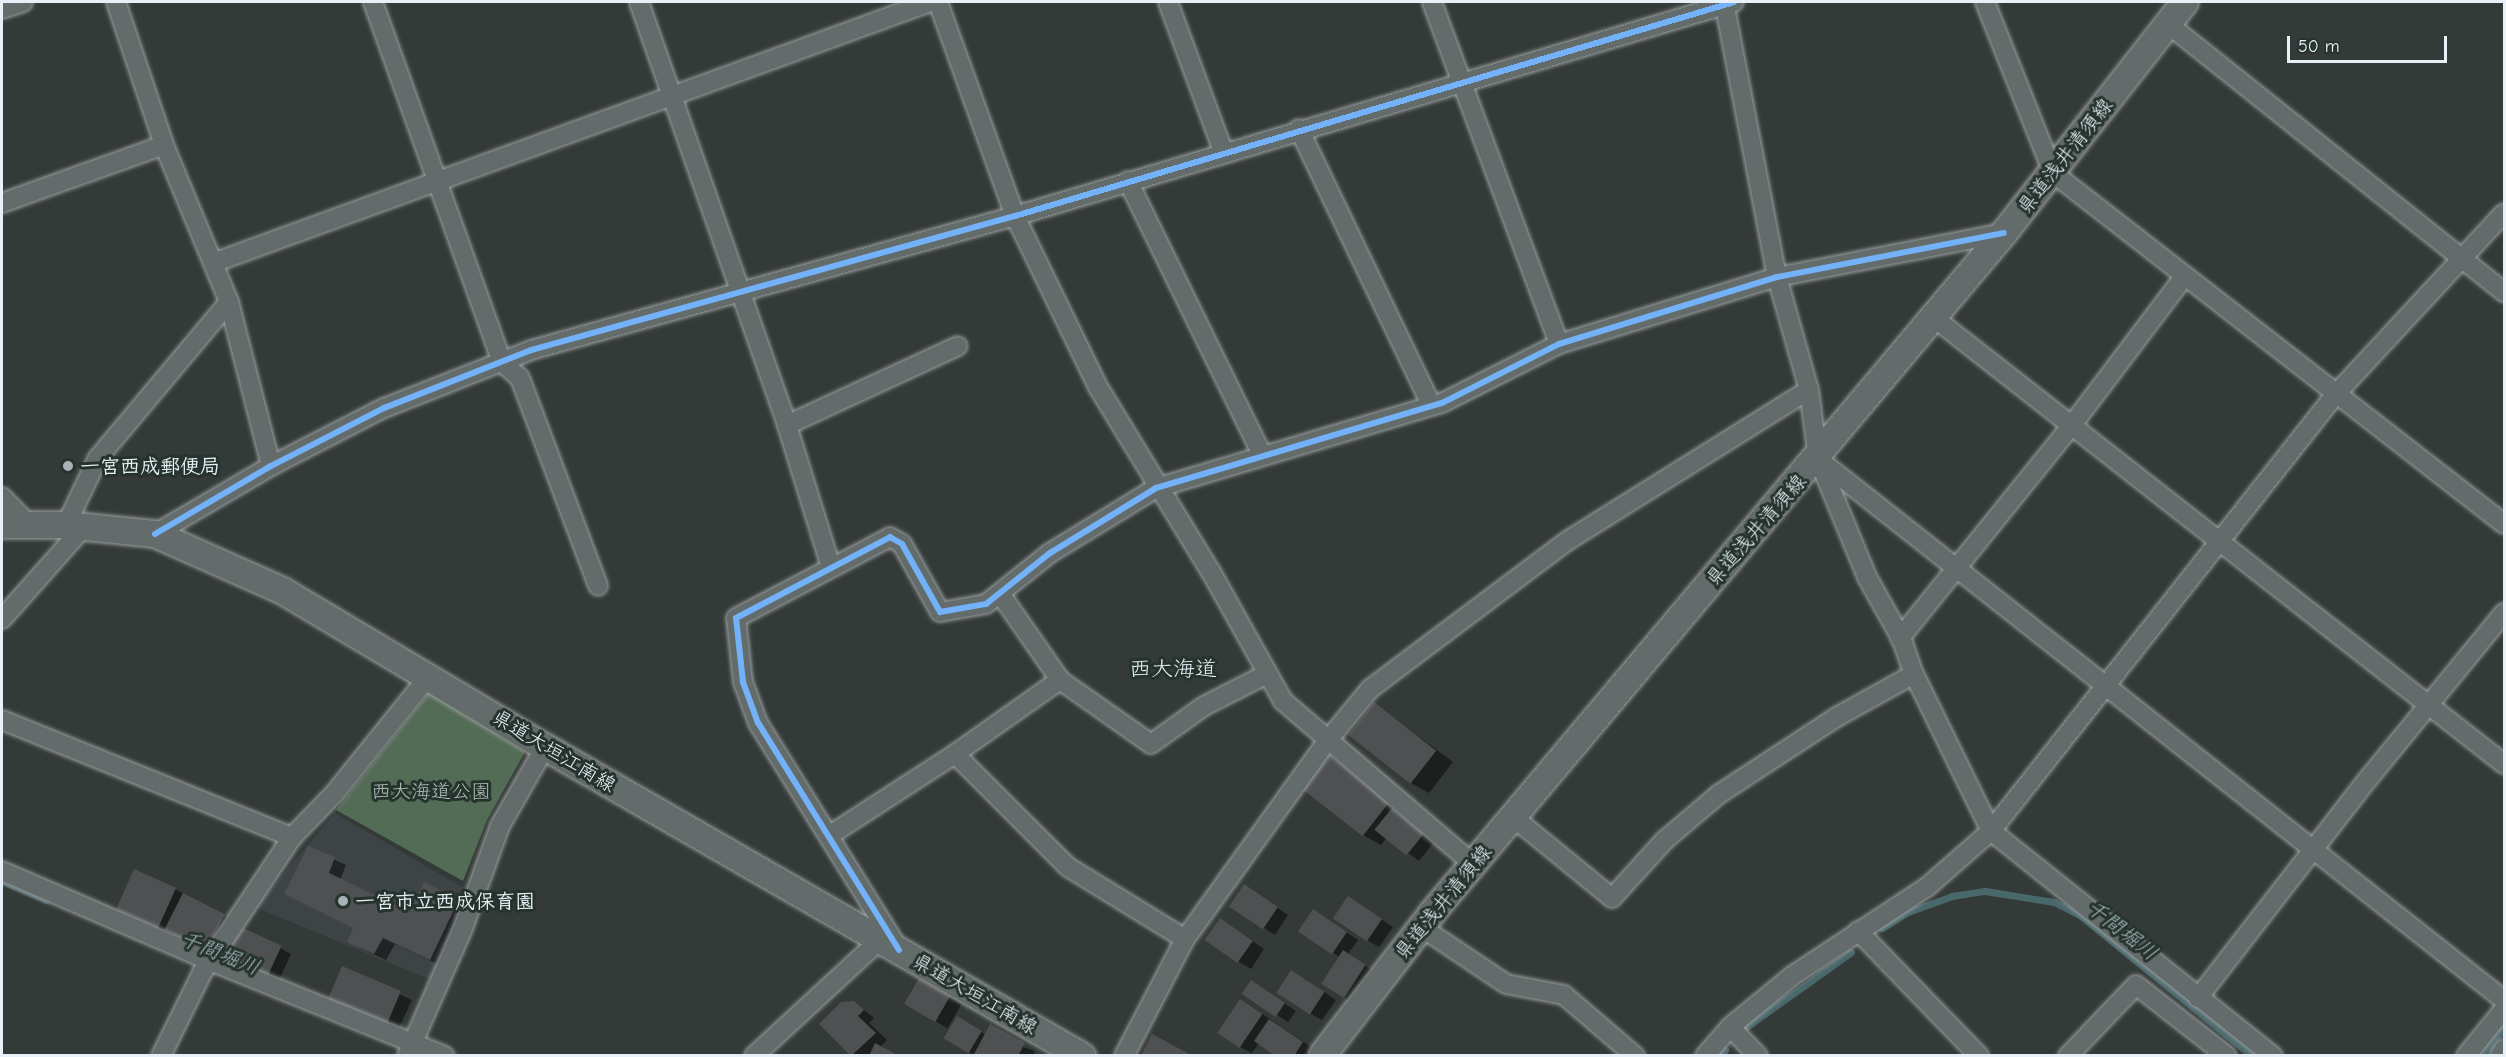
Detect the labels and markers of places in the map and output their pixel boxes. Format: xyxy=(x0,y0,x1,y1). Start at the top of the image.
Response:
place label: 一宮西成郵便局 xyxy=(80,454,220,478)
marker: 一宮西成郵便局 xyxy=(61,459,75,473)
place label: 一宮市立西成保育園 xyxy=(355,889,535,913)
marker: 一宮市立西成保育園 xyxy=(336,894,350,908)

